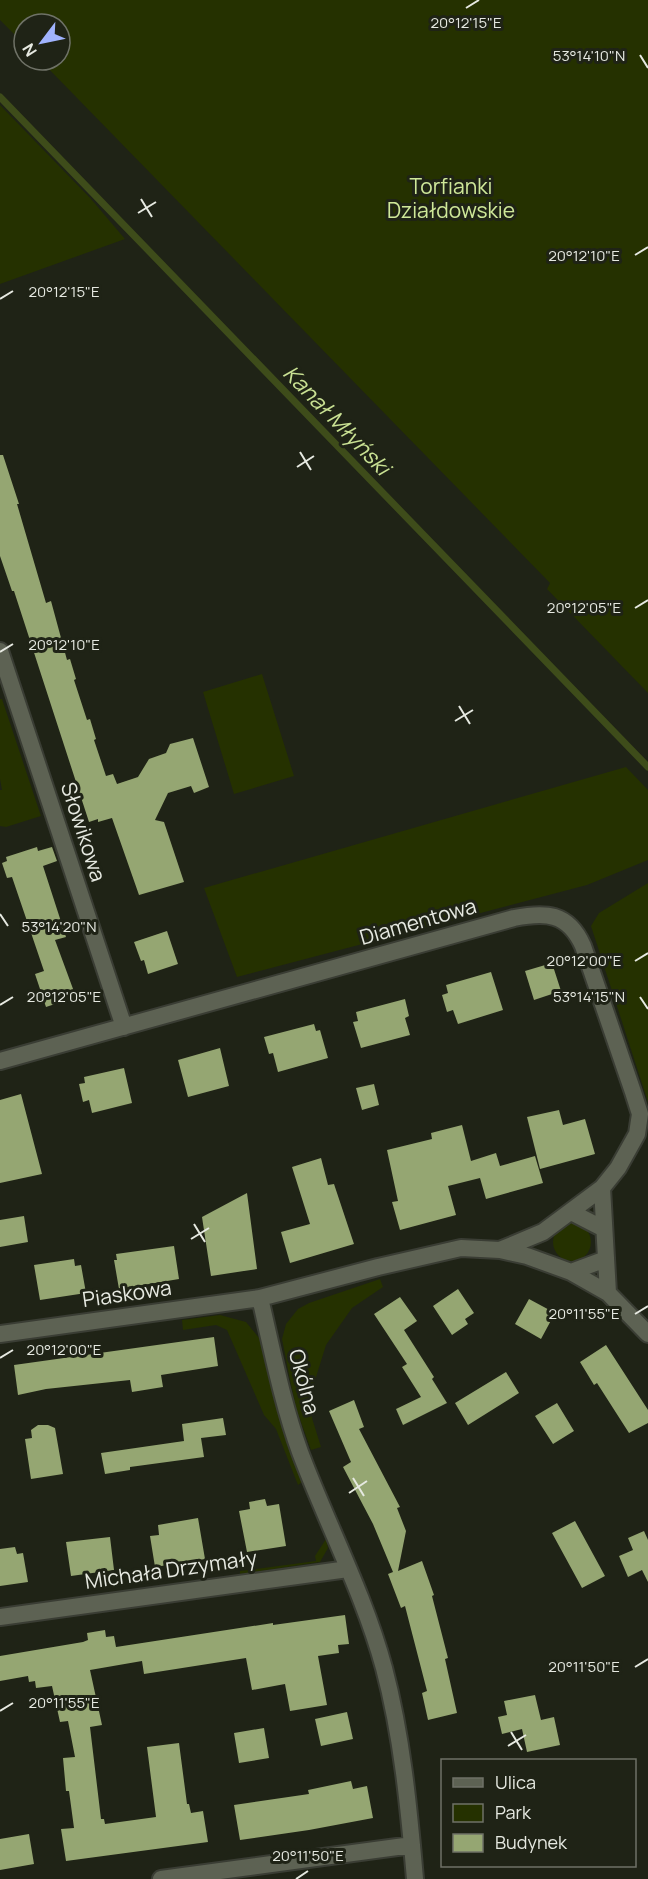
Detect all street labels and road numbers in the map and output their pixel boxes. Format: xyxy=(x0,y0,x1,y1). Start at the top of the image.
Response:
street label: Słowikowa xyxy=(55,778,113,885)
street label: Diamentowa xyxy=(356,891,479,951)
street label: Piaskowa xyxy=(81,1273,173,1313)
street label: Okólna xyxy=(283,1346,327,1418)
street label: Michała Drzymały xyxy=(83,1543,259,1595)

